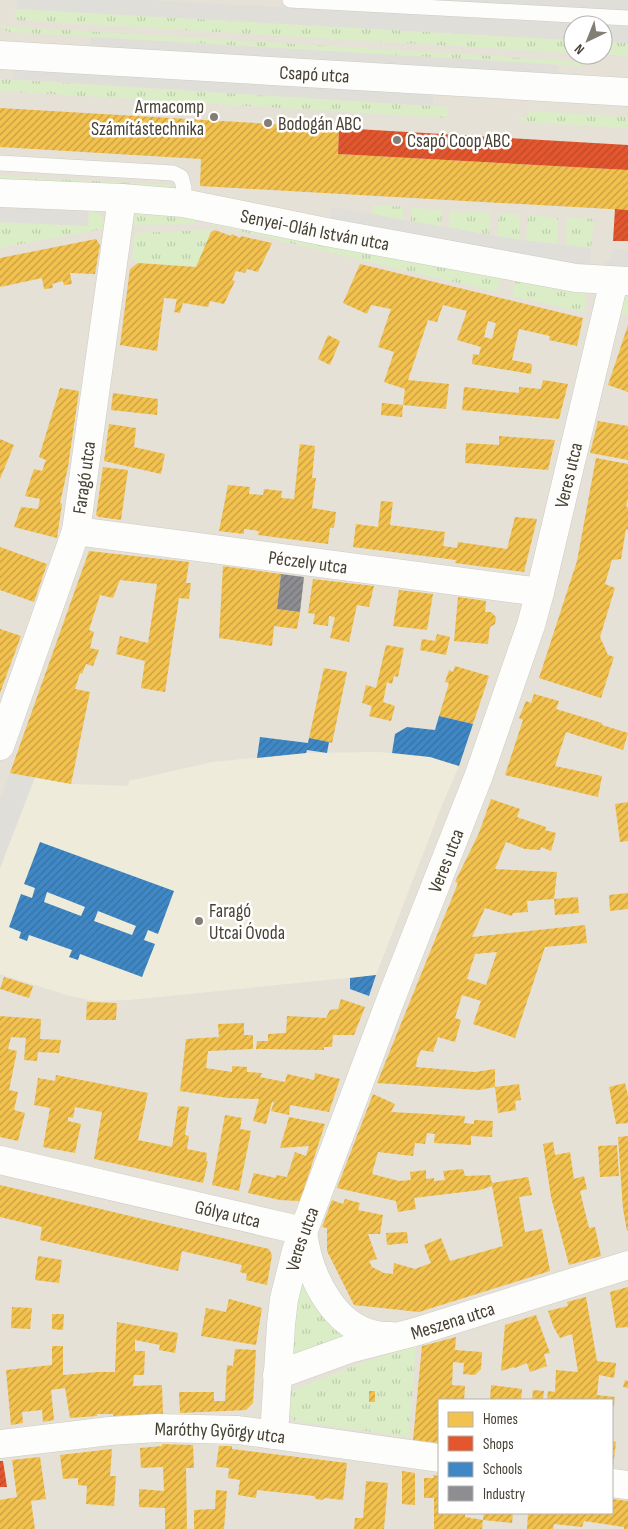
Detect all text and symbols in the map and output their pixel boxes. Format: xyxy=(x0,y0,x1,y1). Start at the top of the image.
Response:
north arrow xyxy=(563,15,613,65)
text: N xyxy=(571,40,588,58)
street label: Csapó utca xyxy=(279,61,350,89)
place label: Armacomp Számítástechnika xyxy=(91,96,204,141)
marker: Armacomp Számítástechnika xyxy=(208,111,220,123)
place label: Bodogán ABC xyxy=(278,113,362,136)
marker: Bodogán ABC xyxy=(262,117,274,129)
place label: Csapó Coop ABC xyxy=(407,130,510,153)
marker: Csapó Coop ABC xyxy=(391,134,403,146)
street label: Senyei-Oláh István utca xyxy=(238,205,391,256)
street label: Faragó utca xyxy=(68,440,101,516)
street label: Veres utca xyxy=(550,440,588,510)
street label: Péczely utca xyxy=(267,546,349,580)
street label: Veres utca xyxy=(424,826,470,896)
place label: Faragó Utcai Óvoda xyxy=(209,900,285,945)
marker: Faragó Utcai Óvoda xyxy=(193,915,205,927)
street label: Gólya utca xyxy=(192,1196,263,1234)
street label: Veres utca xyxy=(281,1204,325,1274)
street label: Meszena utca xyxy=(408,1298,498,1346)
legend xyxy=(438,1399,613,1514)
text: Homes xyxy=(483,1410,518,1429)
street label: Maróthy György utca xyxy=(154,1418,287,1449)
text: Shops xyxy=(483,1435,514,1454)
text: Schools xyxy=(483,1460,522,1479)
text: Industry xyxy=(483,1485,525,1504)

